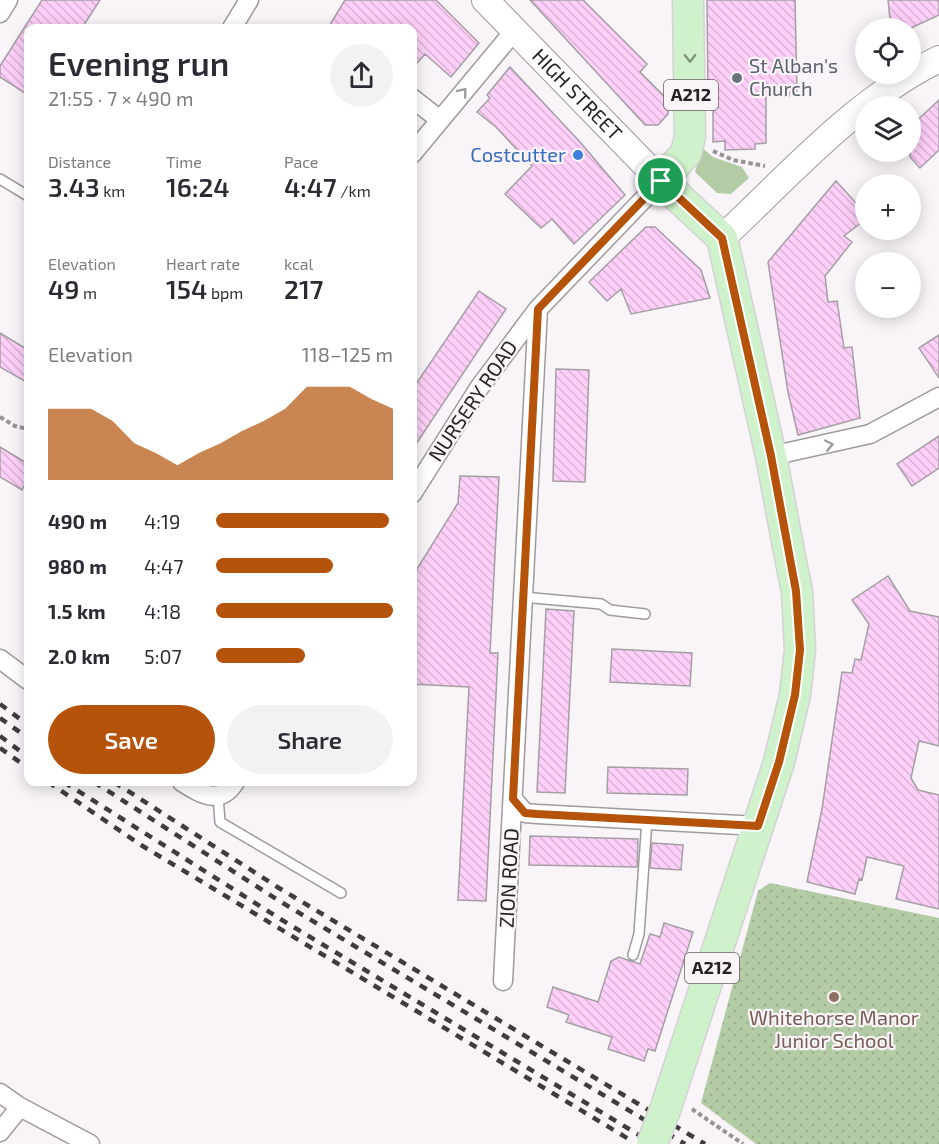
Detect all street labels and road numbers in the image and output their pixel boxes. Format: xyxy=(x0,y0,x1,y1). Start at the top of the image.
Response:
street label: HIGH STREET xyxy=(528,43,628,145)
road number: A212 xyxy=(664,80,718,110)
street label: NURSERY ROAD xyxy=(423,335,522,466)
street label: ZION ROAD xyxy=(493,827,523,928)
road number: A212 xyxy=(685,953,739,983)

